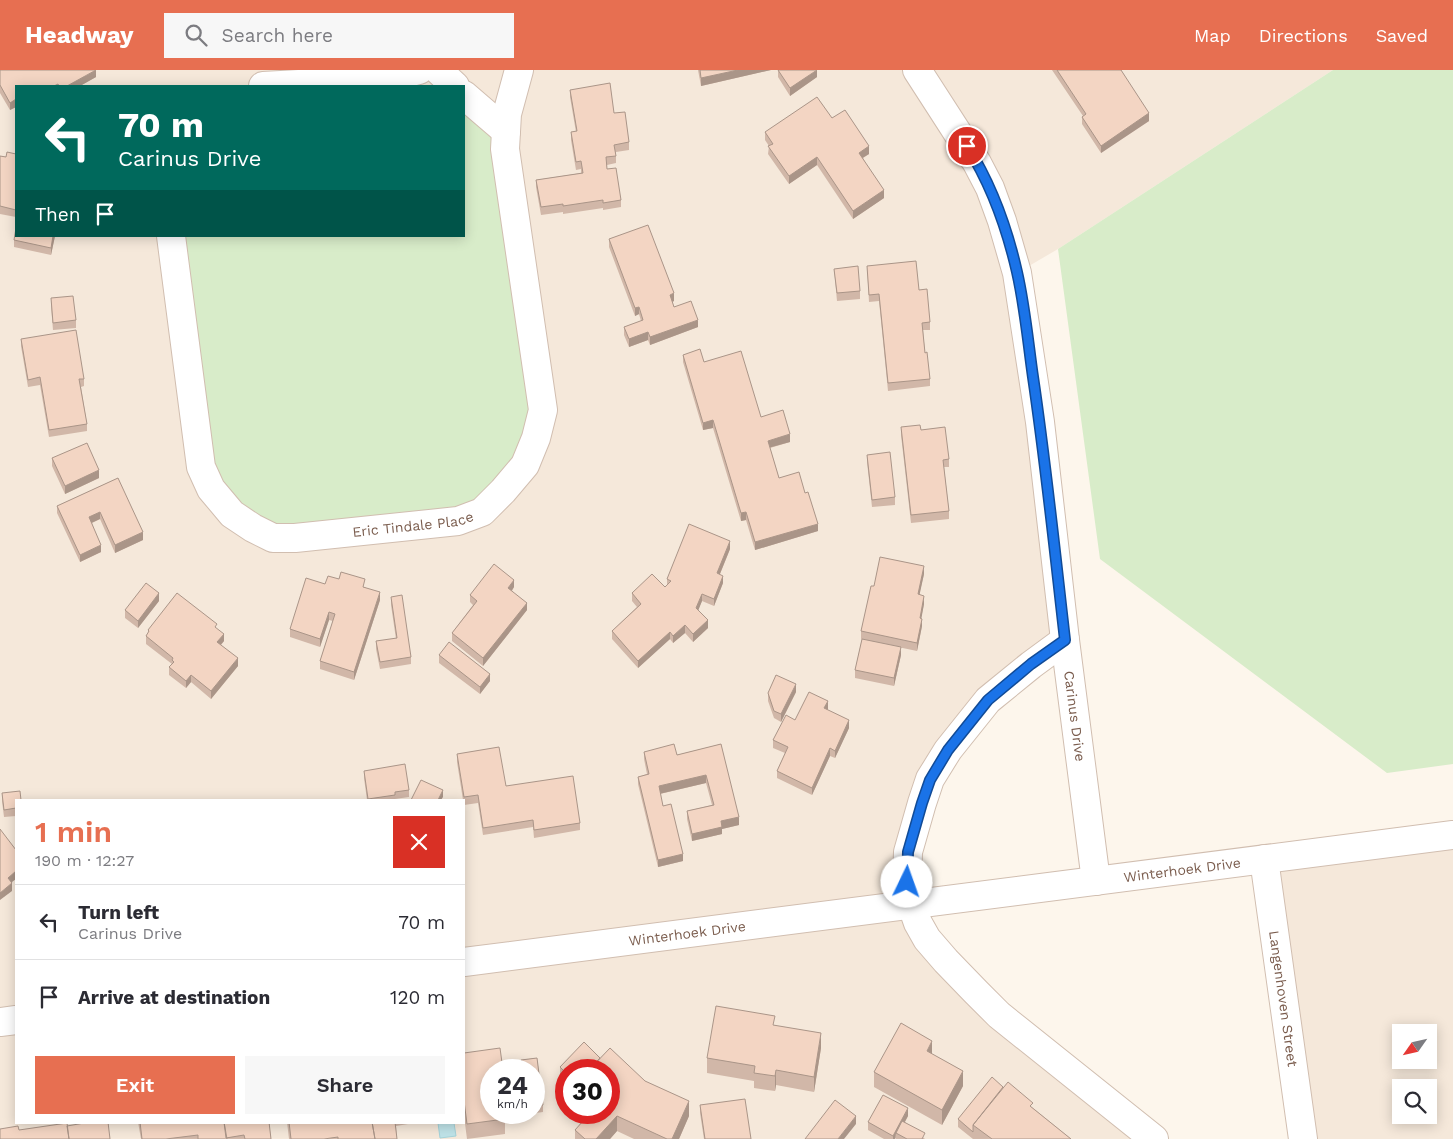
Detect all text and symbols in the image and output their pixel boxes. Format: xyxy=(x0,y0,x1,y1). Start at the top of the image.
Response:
search box xyxy=(164,13,514,58)
text: Headway xyxy=(25,21,134,49)
icon: search xyxy=(182,21,210,49)
text: Search here xyxy=(222,24,333,47)
text: Map xyxy=(1194,25,1231,46)
text: Directions xyxy=(1259,25,1348,46)
text: Saved xyxy=(1376,25,1428,46)
text: 70 m xyxy=(118,104,204,146)
icon: left xyxy=(35,105,100,170)
pin xyxy=(946,125,988,167)
icon: arrive xyxy=(953,132,981,160)
text: Carinus Drive xyxy=(118,146,261,171)
icon: arrive xyxy=(91,200,119,228)
text: Then xyxy=(35,203,81,226)
street label: Eric Tindale Place xyxy=(352,508,476,540)
street label: Carinus Drive xyxy=(1061,670,1089,762)
text: 1 min xyxy=(35,814,112,849)
button: close xyxy=(393,816,445,868)
text: 190 m · 12:27 xyxy=(35,851,134,870)
street label: Winterhoek Drive xyxy=(1123,854,1242,885)
position arrow xyxy=(880,855,932,907)
text: Turn left xyxy=(78,901,159,924)
icon: left xyxy=(35,908,63,936)
text: 70 m xyxy=(398,911,445,934)
street label: Winterhoek Drive xyxy=(628,918,747,949)
text: Carinus Drive xyxy=(78,924,182,943)
street label: Langenhoven Street xyxy=(1266,930,1301,1068)
icon: arrive xyxy=(35,983,63,1011)
text: Arrive at destination xyxy=(78,986,270,1009)
text: 120 m xyxy=(390,986,445,1009)
north arrow xyxy=(1392,1024,1438,1069)
map controls xyxy=(1392,1024,1437,1124)
button: Exit xyxy=(35,1056,235,1114)
button: Share xyxy=(245,1056,445,1114)
speed limit sign: 30 xyxy=(555,1059,620,1124)
text: 24 xyxy=(497,1071,528,1100)
button: search xyxy=(1392,1079,1437,1124)
text: km/h xyxy=(497,1097,528,1111)

